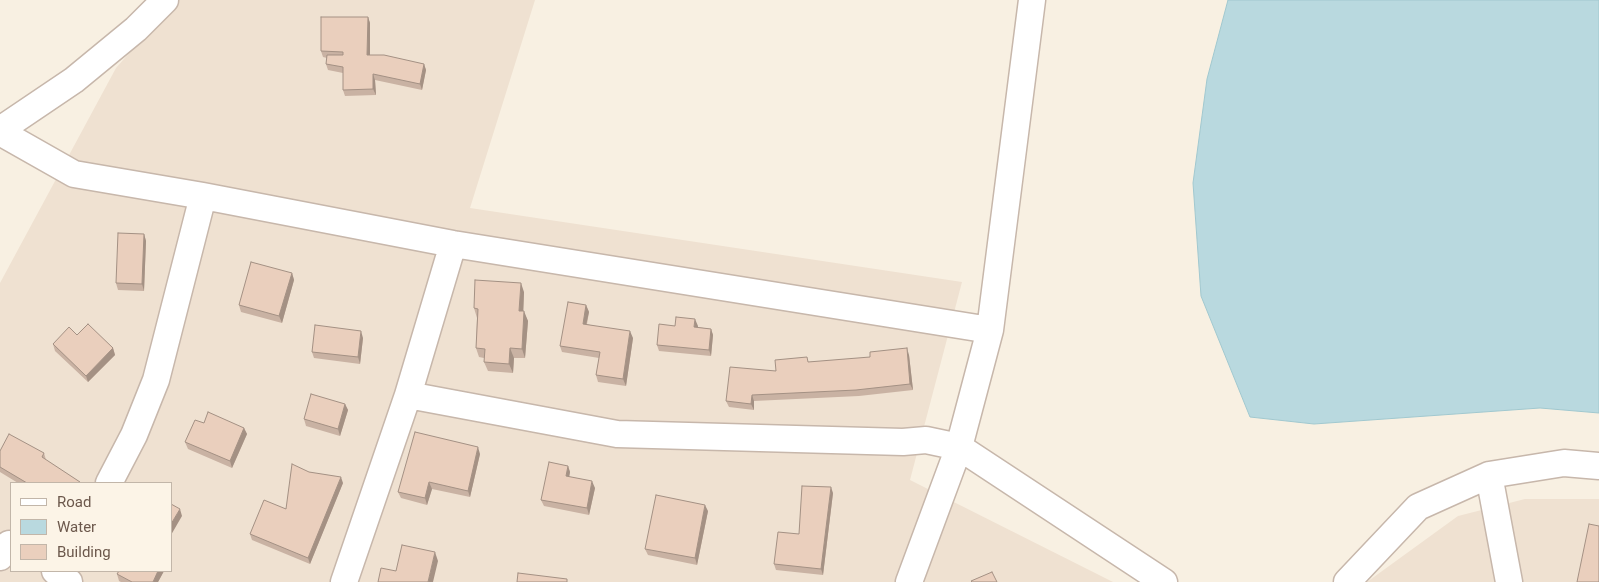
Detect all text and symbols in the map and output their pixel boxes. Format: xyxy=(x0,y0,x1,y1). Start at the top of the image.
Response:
legend xyxy=(10,482,172,572)
text: Road xyxy=(57,493,91,511)
text: Water xyxy=(57,518,96,536)
text: Building xyxy=(57,543,111,561)

